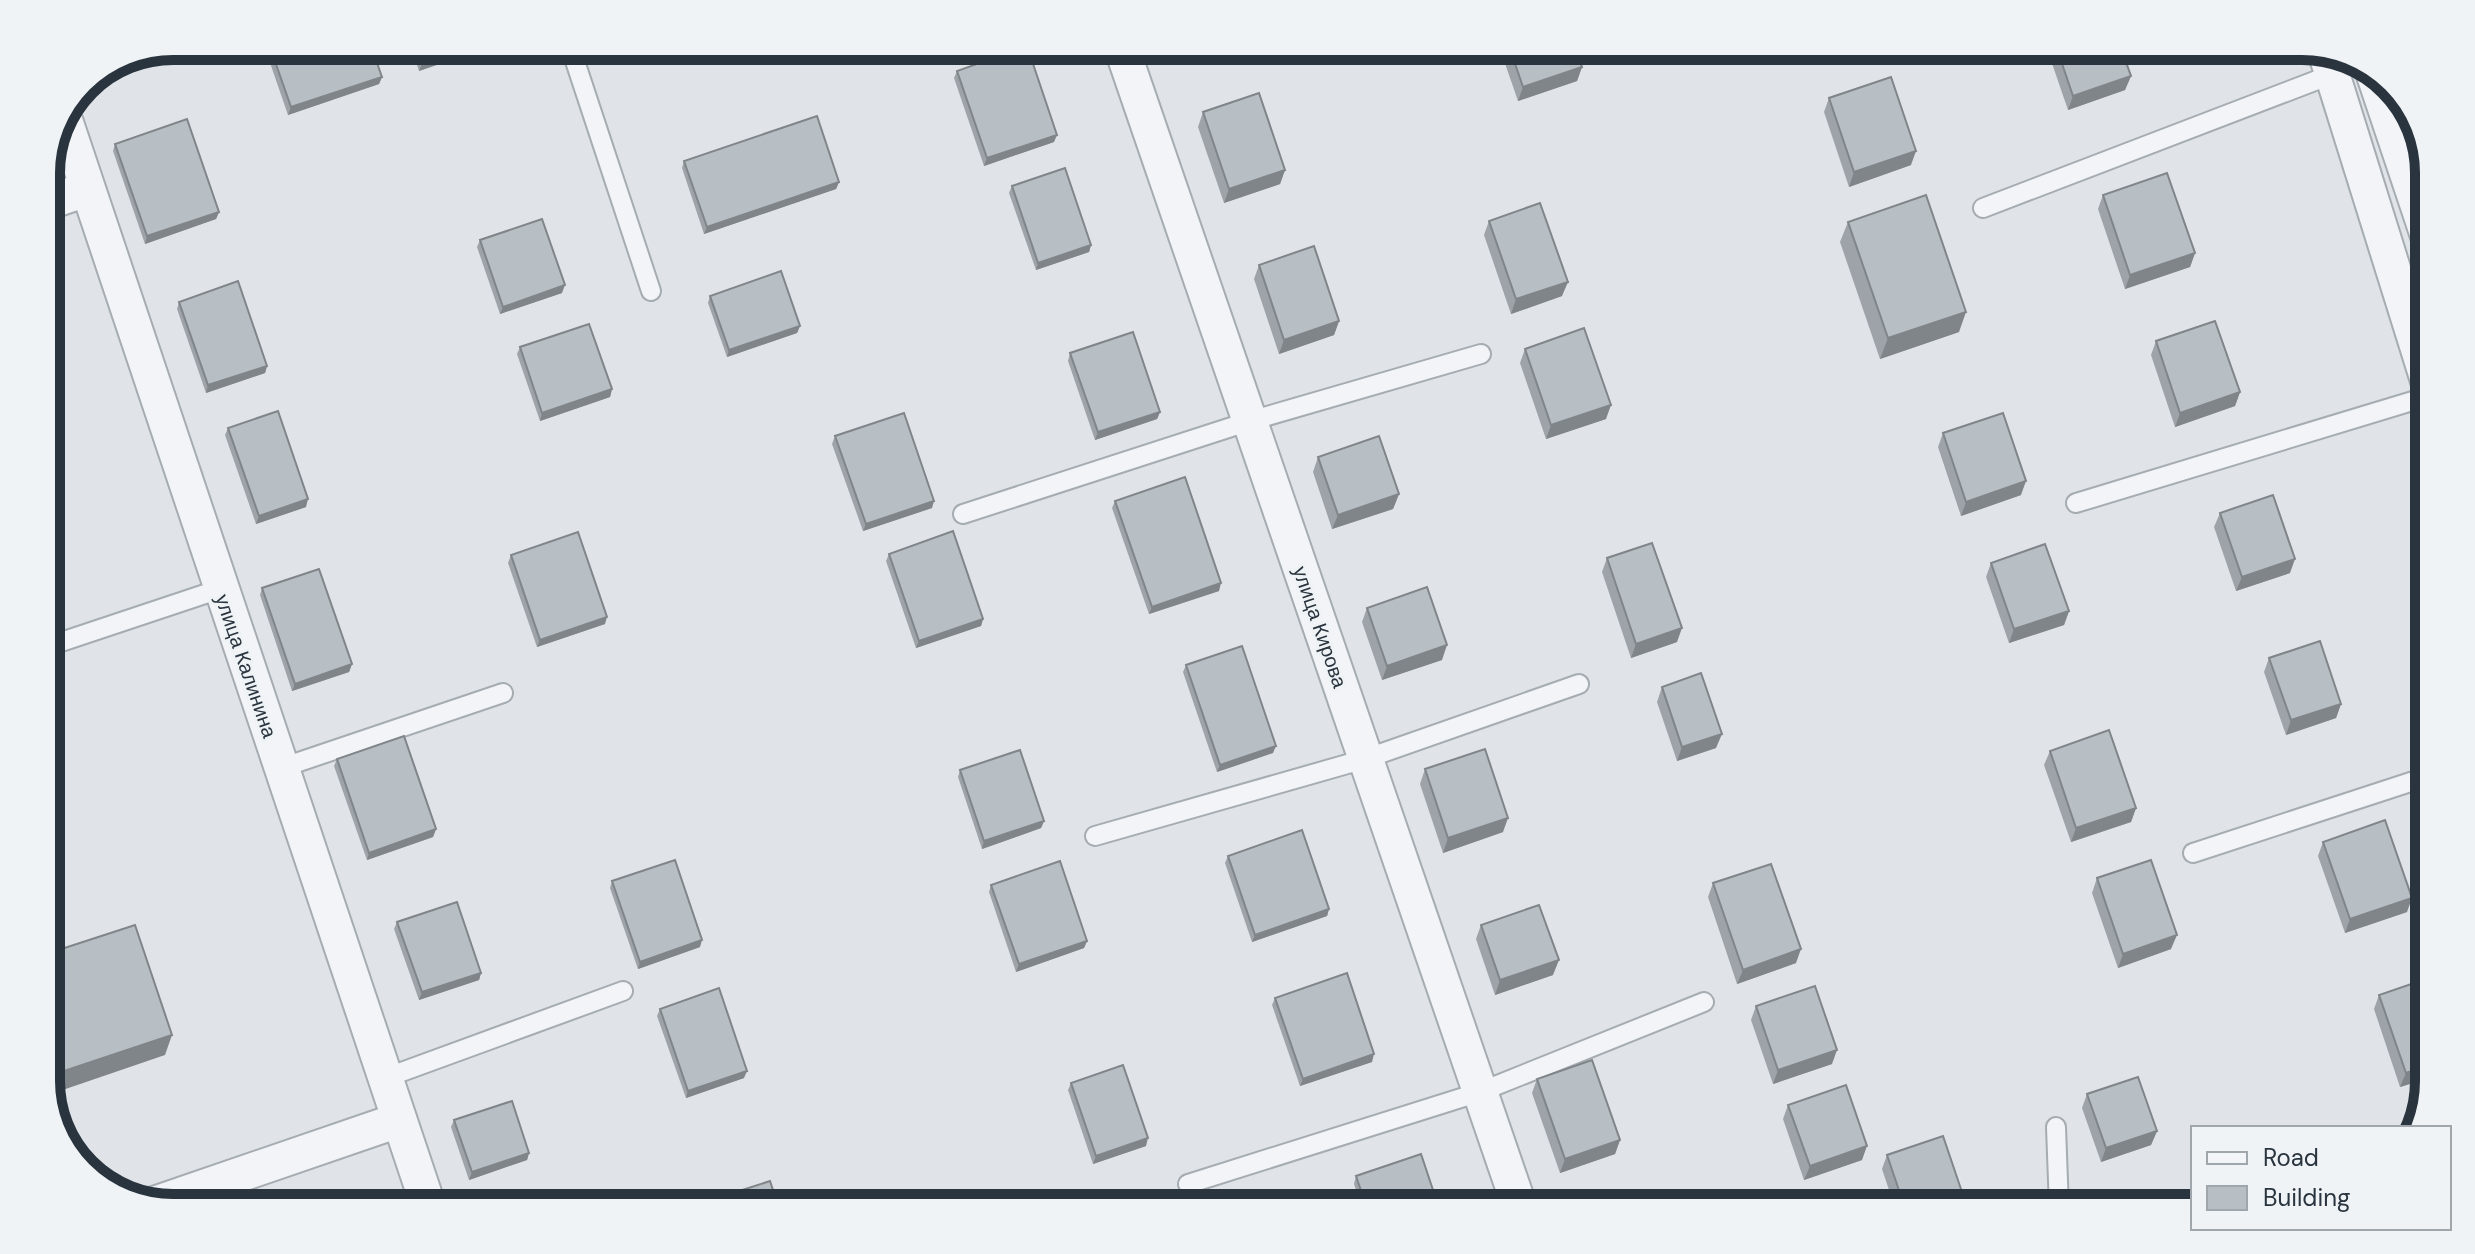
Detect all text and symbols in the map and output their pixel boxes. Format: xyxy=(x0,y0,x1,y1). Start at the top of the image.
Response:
street label: улица Кирова xyxy=(1287,563,1353,692)
street label: улица Калинина xyxy=(209,591,283,742)
legend xyxy=(2191,1126,2451,1230)
text: Road xyxy=(2263,1142,2319,1173)
text: Building xyxy=(2263,1182,2350,1213)

